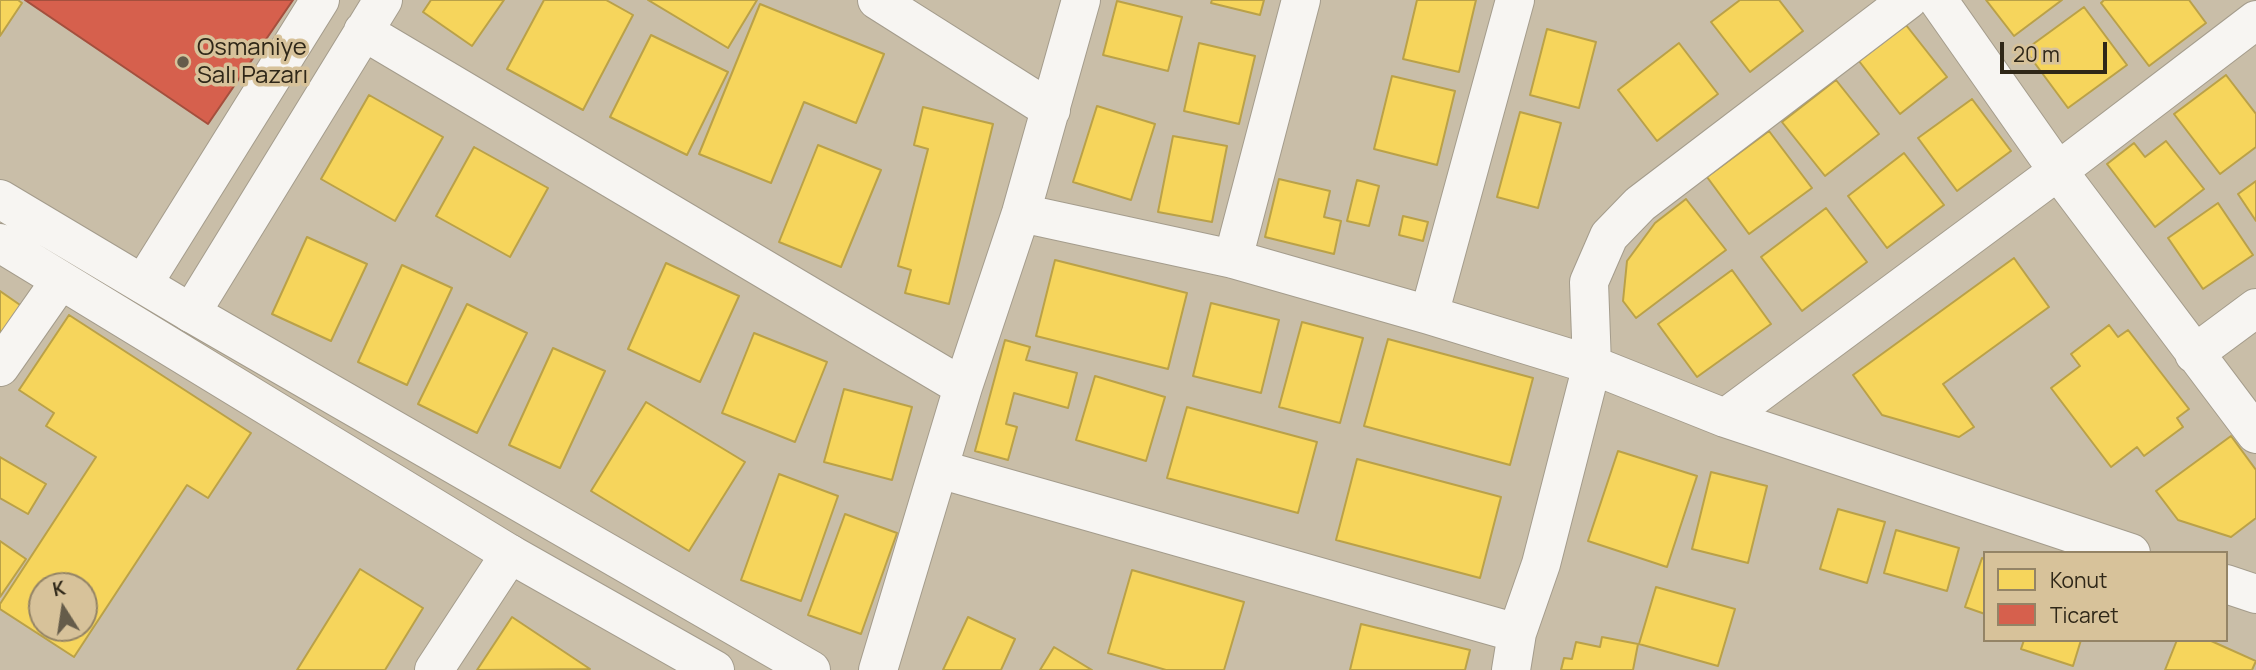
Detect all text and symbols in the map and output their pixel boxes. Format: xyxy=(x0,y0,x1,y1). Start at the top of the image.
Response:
scale bar xyxy=(2004,28,2111,72)
place label: Osmaniye Salı Pazarı xyxy=(197,34,308,90)
text: 20 m xyxy=(2013,40,2060,68)
marker: Osmaniye Salı Pazarı xyxy=(175,54,191,70)
legend xyxy=(1983,551,2228,642)
text: Konut xyxy=(2050,566,2107,594)
north arrow xyxy=(28,572,98,642)
text: K xyxy=(50,574,68,602)
text: Ticaret xyxy=(2050,601,2119,629)

